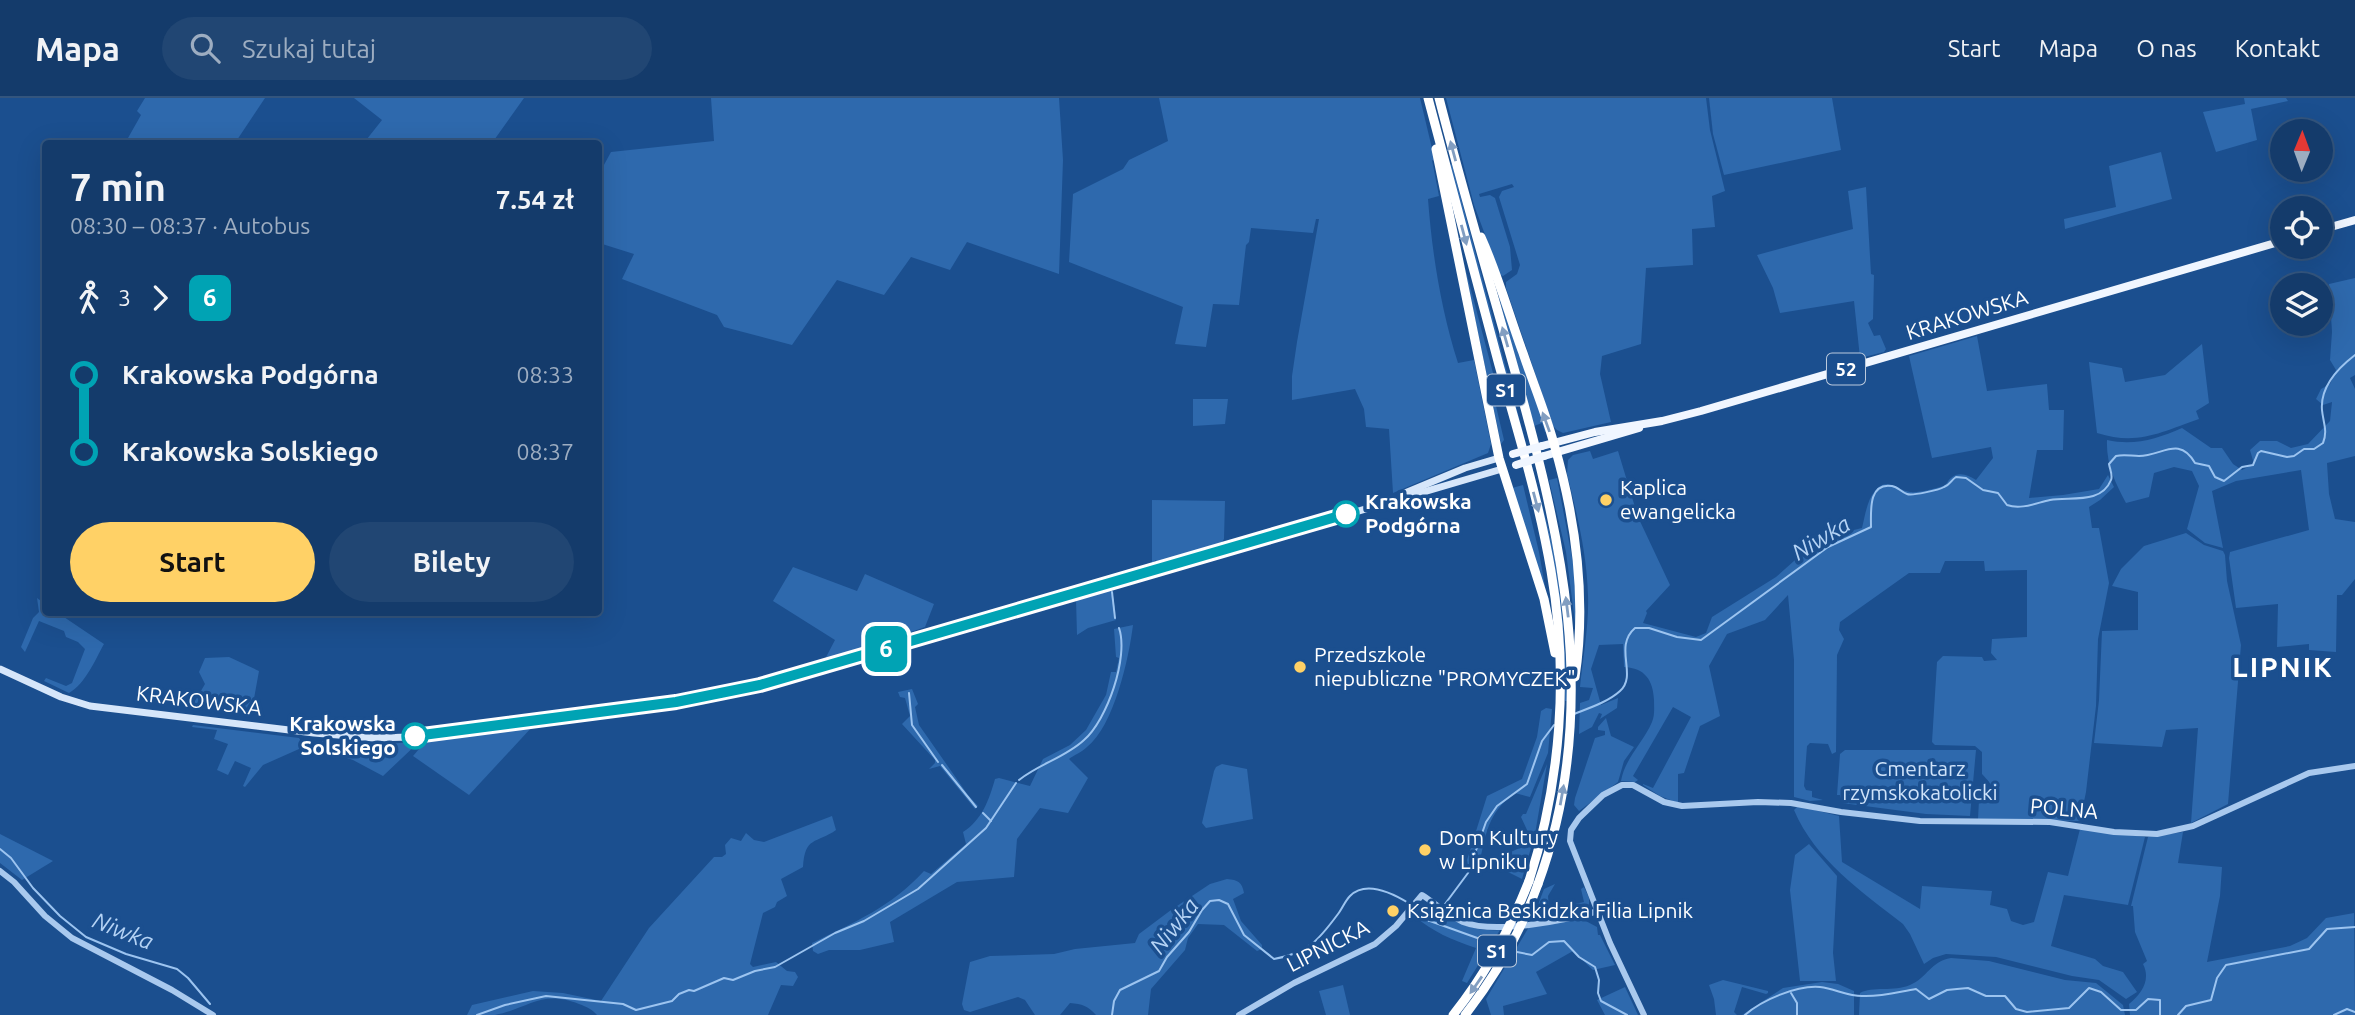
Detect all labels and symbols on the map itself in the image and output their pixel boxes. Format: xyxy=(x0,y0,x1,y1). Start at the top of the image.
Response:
north arrow xyxy=(2270,119,2333,182)
one-way arrow xyxy=(1447,140,1458,162)
one-way arrow xyxy=(1459,224,1470,246)
street label: KRAKOWSKA xyxy=(1903,284,2031,344)
one-way arrow xyxy=(1499,326,1510,348)
road number: 52 xyxy=(1827,354,1865,384)
road number: S1 xyxy=(1487,374,1525,406)
one-way arrow xyxy=(1541,411,1552,432)
place label: Kaplica ewangelicka xyxy=(1620,475,1736,523)
place label: Krakowska Podgórna xyxy=(1365,489,1472,537)
one-way arrow xyxy=(1531,491,1542,513)
marker: Kaplica ewangelicka xyxy=(1598,492,1614,508)
marker: Krakowska Podgórna xyxy=(1333,501,1359,527)
water label: Niwka xyxy=(1787,511,1854,565)
one-way arrow xyxy=(1561,595,1572,617)
line badge: 6 xyxy=(863,626,909,672)
place label: Przedszkole niepubliczne "PROMYCZEK" xyxy=(1314,642,1576,690)
district label: LIPNIK xyxy=(2232,651,2334,682)
marker: Przedszkole niepubliczne "PROMYCZEK" xyxy=(1292,659,1308,675)
street label: KRAKOWSKA xyxy=(135,680,264,720)
place label: Krakowska Solskiego xyxy=(289,711,396,759)
marker: Krakowska Solskiego xyxy=(402,723,428,749)
park label: Cmentarz rzymskokatolicki xyxy=(1842,756,1998,804)
one-way arrow xyxy=(1556,784,1567,806)
street label: POLNA xyxy=(2029,793,2099,823)
place label: Dom Kultury w Lipniku xyxy=(1439,825,1558,873)
marker: Dom Kultury w Lipniku xyxy=(1417,842,1433,858)
water label: Niwka xyxy=(1144,893,1203,958)
place label: Książnica Beskidzka Filia Lipnik xyxy=(1407,898,1694,922)
marker: Książnica Beskidzka Filia Lipnik xyxy=(1385,903,1401,919)
water label: Niwka xyxy=(89,907,157,954)
street label: LIPNICKA xyxy=(1282,914,1373,976)
road number: S1 xyxy=(1478,936,1516,966)
one-way arrow xyxy=(1469,975,1482,994)

